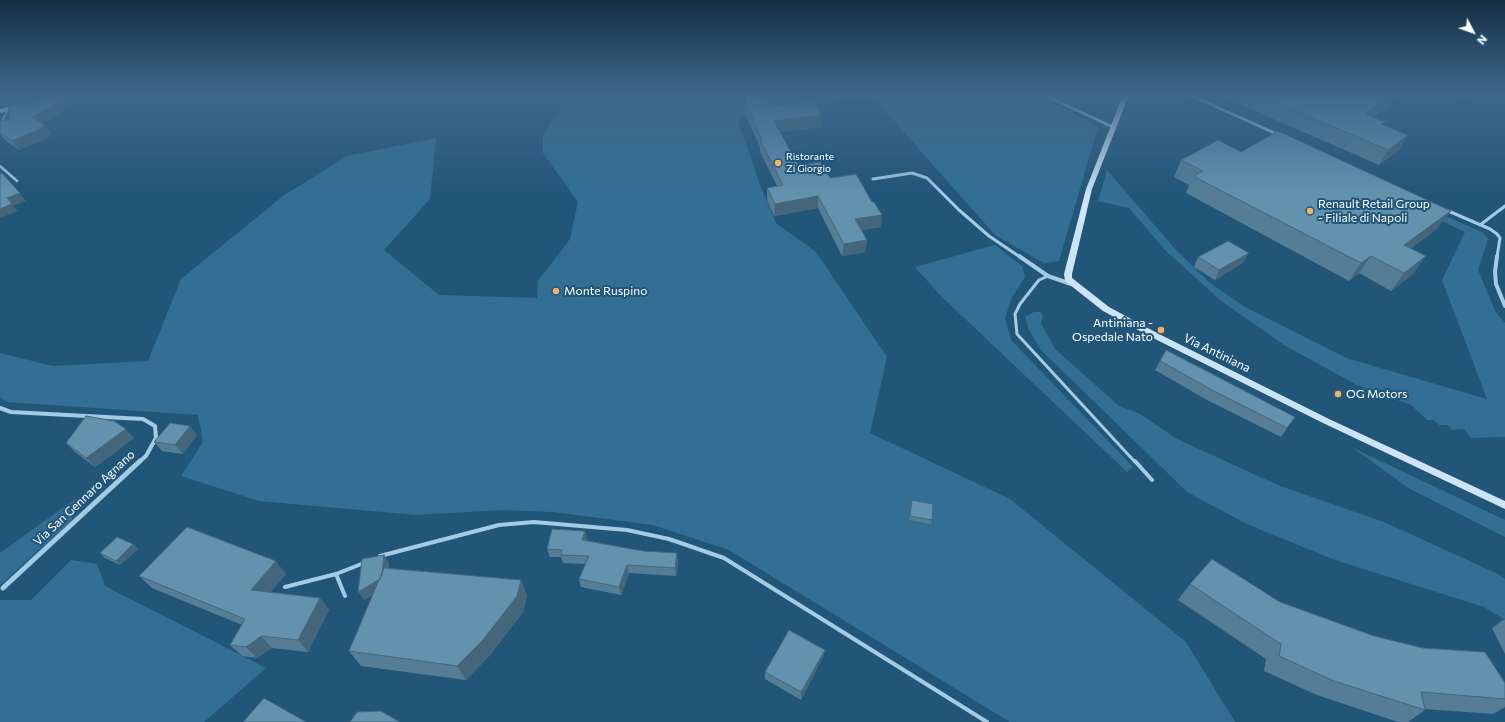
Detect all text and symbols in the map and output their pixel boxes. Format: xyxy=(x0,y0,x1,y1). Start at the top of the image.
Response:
north arrow xyxy=(1453,12,1493,52)
text: N xyxy=(1475,33,1490,48)
place label: Ristorante Zi Giorgio xyxy=(786,151,834,174)
marker: Ristorante Zi Giorgio xyxy=(773,158,783,168)
place label: Renault Retail Group - Filiale di Napoli xyxy=(1318,197,1430,225)
marker: Renault Retail Group - Filiale di Napoli xyxy=(1305,206,1315,216)
place label: Monte Ruspino xyxy=(564,284,647,298)
marker: Monte Ruspino xyxy=(551,286,561,296)
place label: Antiniana - Ospedale Nato xyxy=(1072,316,1153,344)
marker: Antiniana - Ospedale Nato xyxy=(1156,325,1166,335)
street label: Via Antiniana xyxy=(1181,331,1253,375)
place label: OG Motors xyxy=(1346,387,1407,401)
marker: OG Motors xyxy=(1333,389,1343,399)
street label: Via San Gennaro Agnano xyxy=(30,447,138,549)

